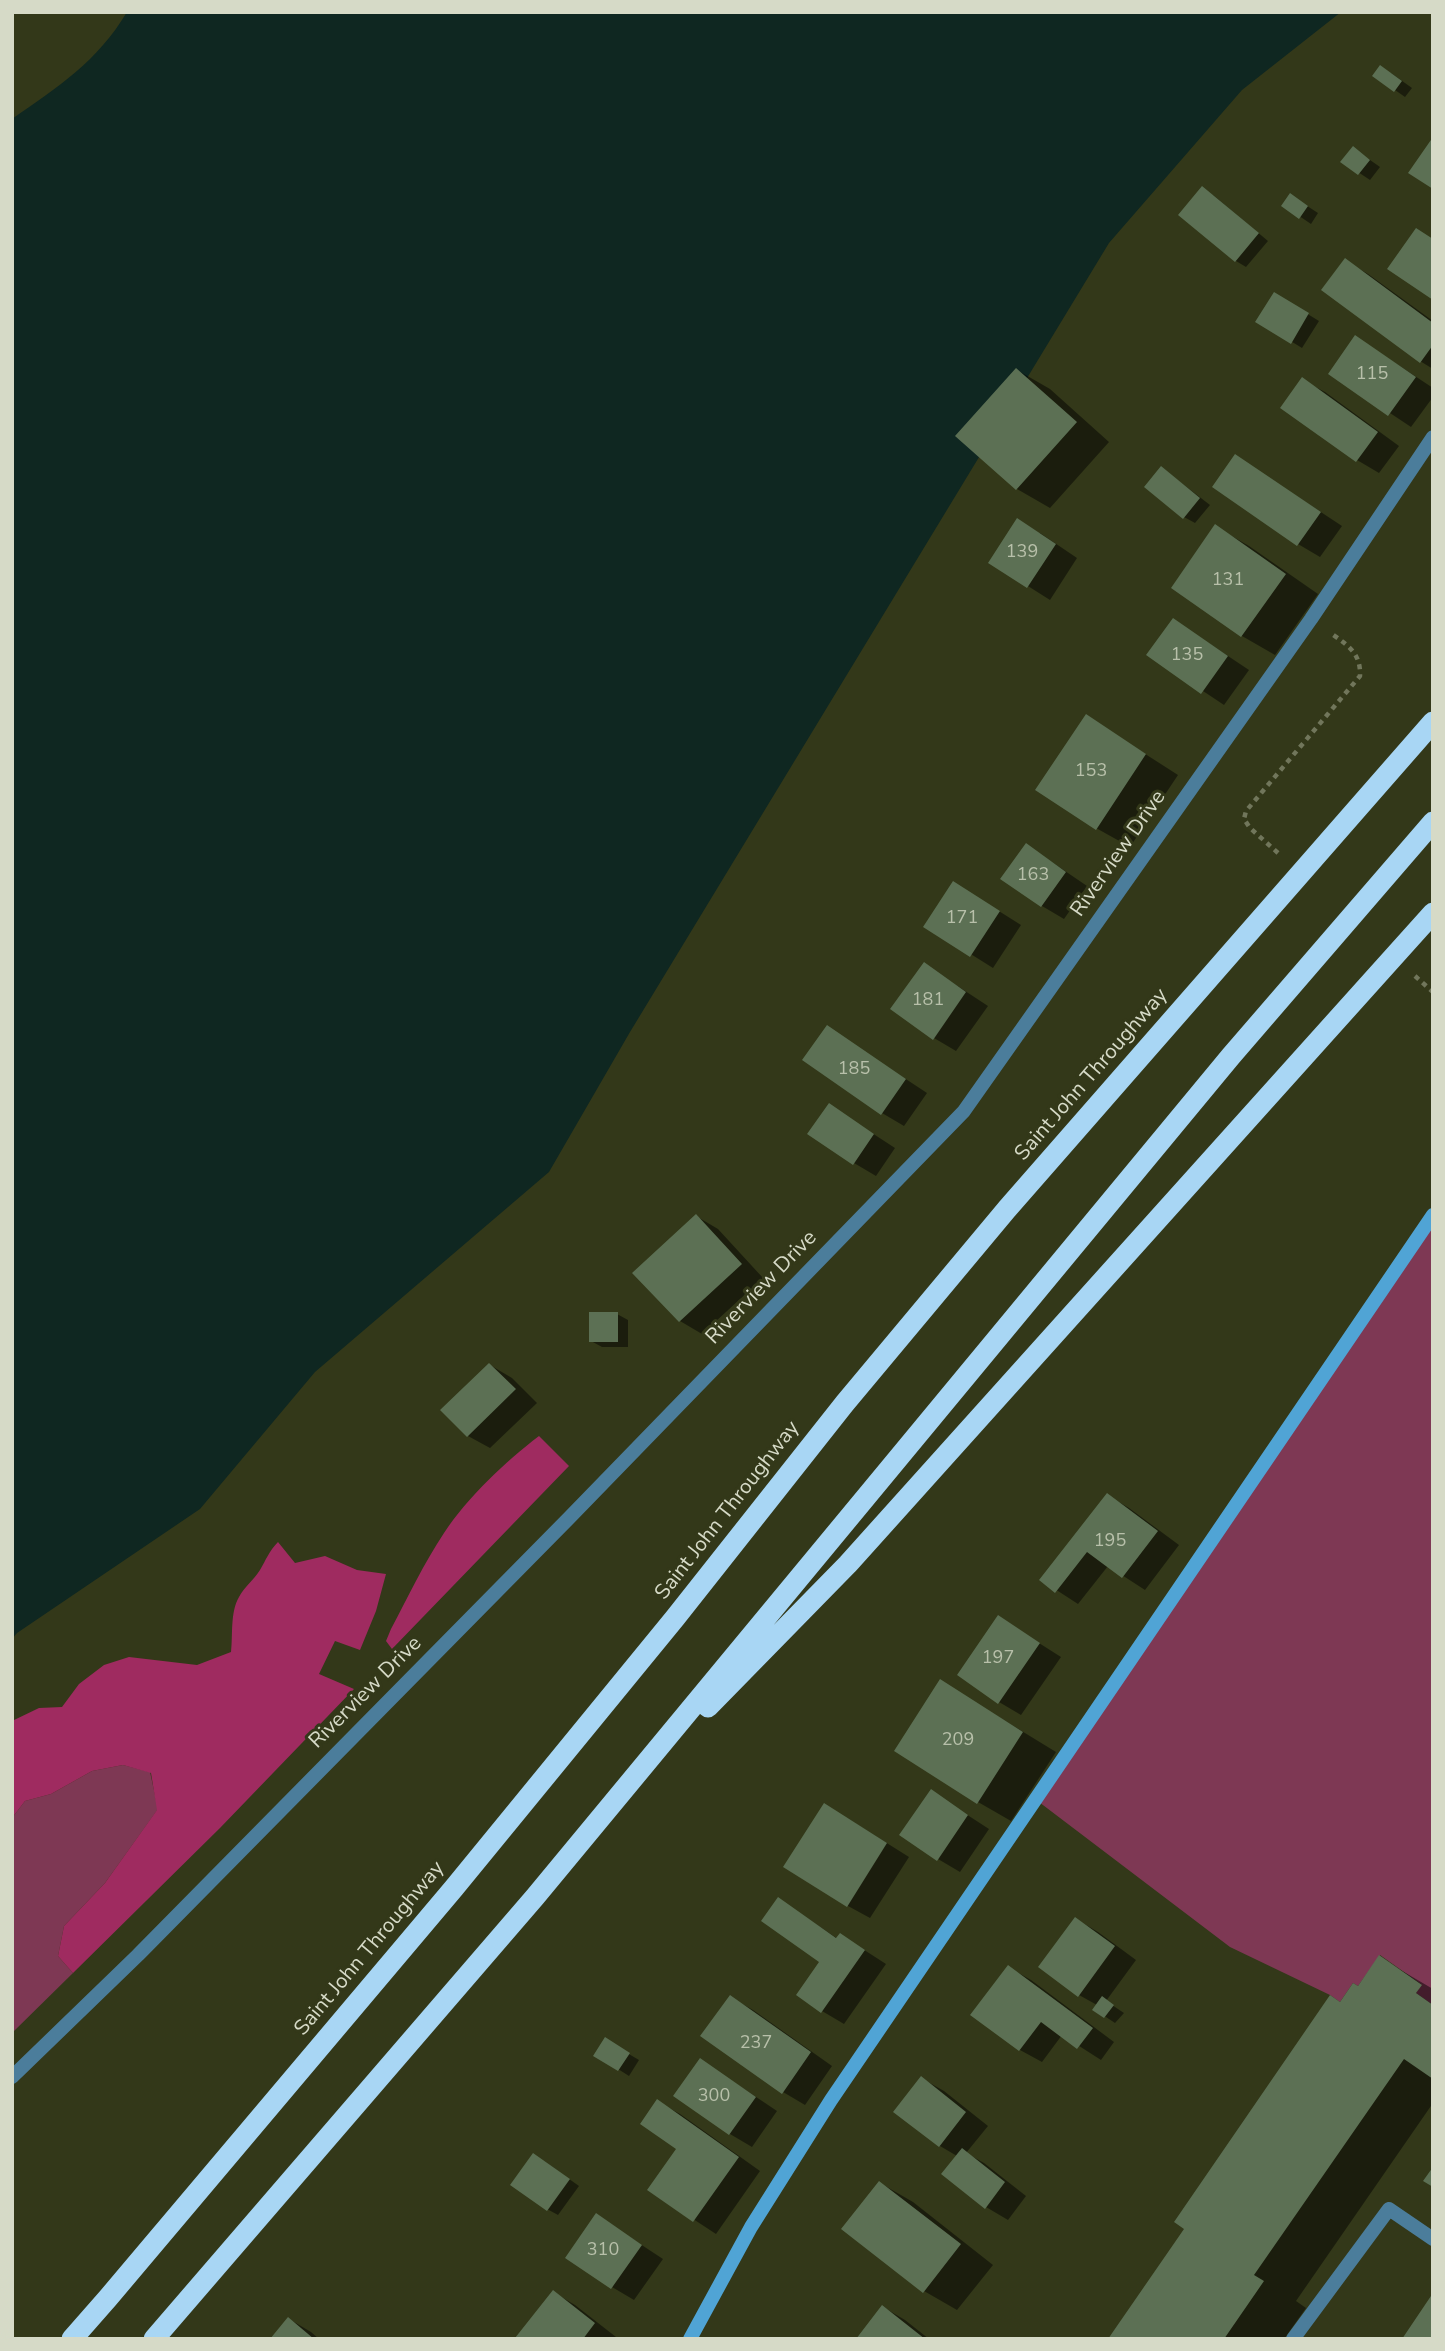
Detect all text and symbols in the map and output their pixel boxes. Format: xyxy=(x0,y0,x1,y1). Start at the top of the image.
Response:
house number: 115 xyxy=(1356,364,1388,386)
house number: 139 xyxy=(1006,542,1038,564)
house number: 131 xyxy=(1212,570,1244,592)
house number: 135 xyxy=(1171,645,1203,667)
house number: 153 xyxy=(1075,761,1107,783)
street label: Riverview Drive xyxy=(1066,786,1172,922)
house number: 163 xyxy=(1017,865,1049,887)
house number: 171 xyxy=(946,908,978,930)
street label: Saint John Throughway xyxy=(1010,984,1174,1166)
house number: 181 xyxy=(912,990,944,1012)
house number: 185 xyxy=(838,1059,870,1081)
street label: Riverview Drive xyxy=(701,1226,823,1350)
street label: Saint John Throughway xyxy=(650,1417,806,1605)
house number: 195 xyxy=(1094,1531,1126,1553)
street label: Riverview Drive xyxy=(305,1632,427,1754)
house number: 197 xyxy=(982,1648,1014,1670)
house number: 209 xyxy=(942,1730,974,1752)
street label: Saint John Throughway xyxy=(290,1857,450,2041)
house number: 237 xyxy=(740,2033,772,2055)
house number: 300 xyxy=(698,2086,730,2108)
house number: 310 xyxy=(587,2240,619,2262)

